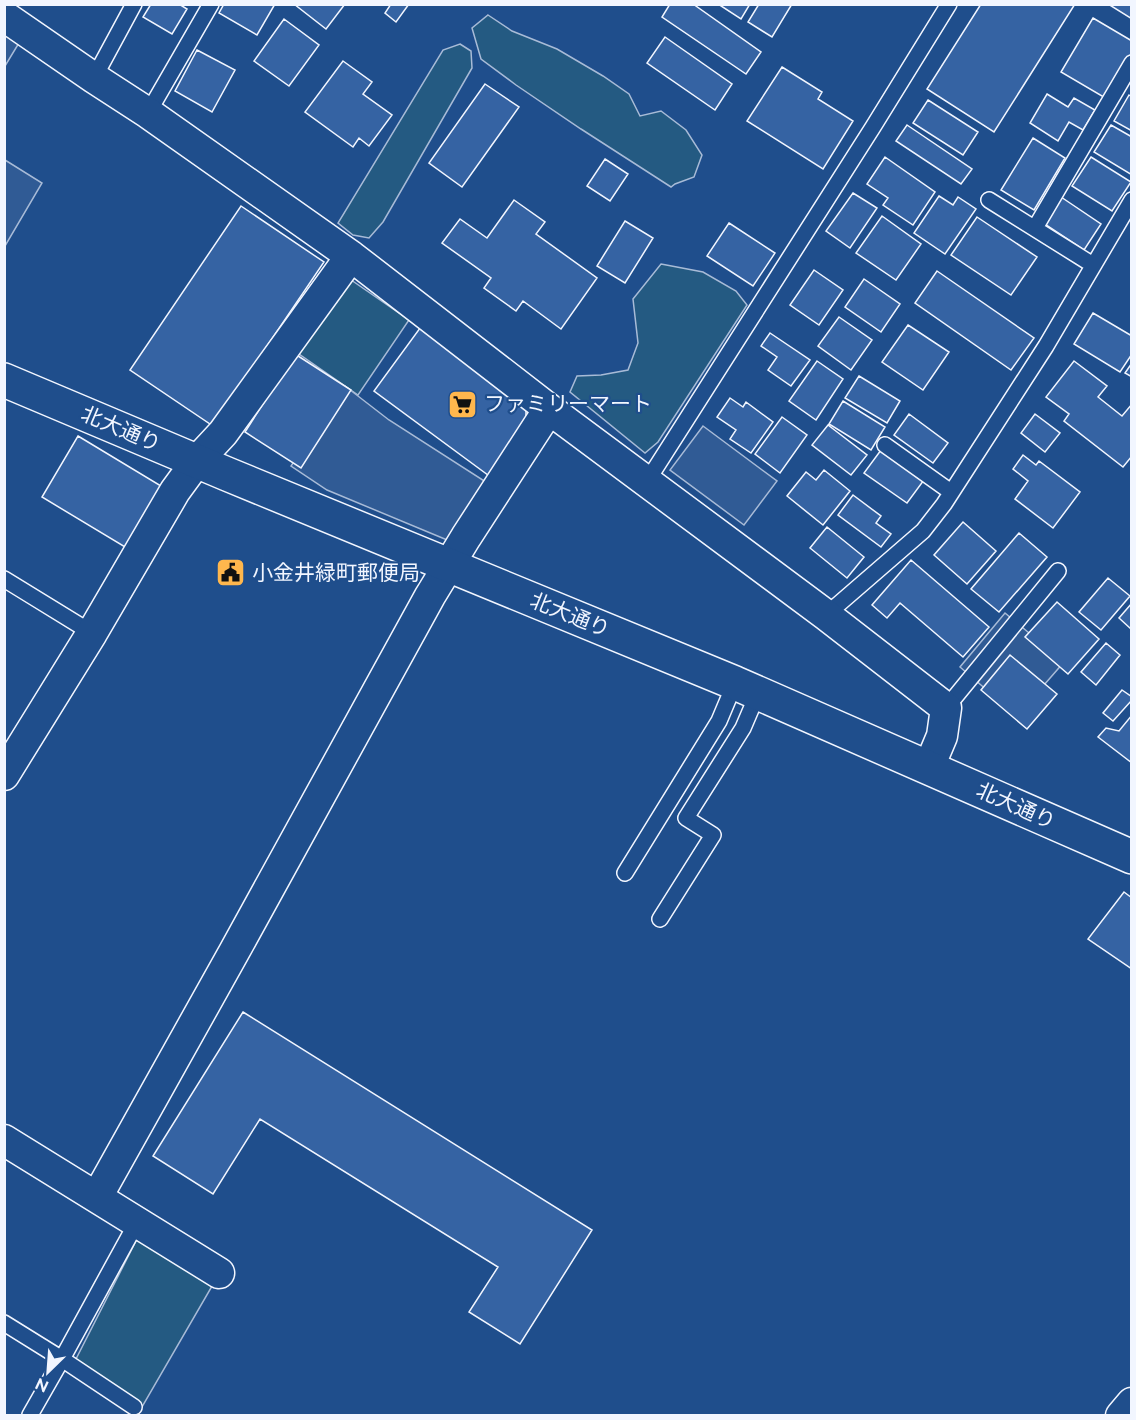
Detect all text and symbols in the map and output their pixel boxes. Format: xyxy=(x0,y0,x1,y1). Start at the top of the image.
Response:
supermarket icon: ファミリーマート xyxy=(447,388,479,420)
place label: ファミリーマート xyxy=(484,391,652,416)
street label: 北大通り xyxy=(78,401,165,456)
public building icon: 小金井緑町郵便局 xyxy=(215,557,247,589)
place label: 小金井緑町郵便局 xyxy=(252,560,420,585)
street label: 北大通り xyxy=(527,587,614,642)
street label: 北大通り xyxy=(973,777,1060,834)
north arrow xyxy=(18,1342,78,1402)
text: N xyxy=(32,1374,51,1396)

